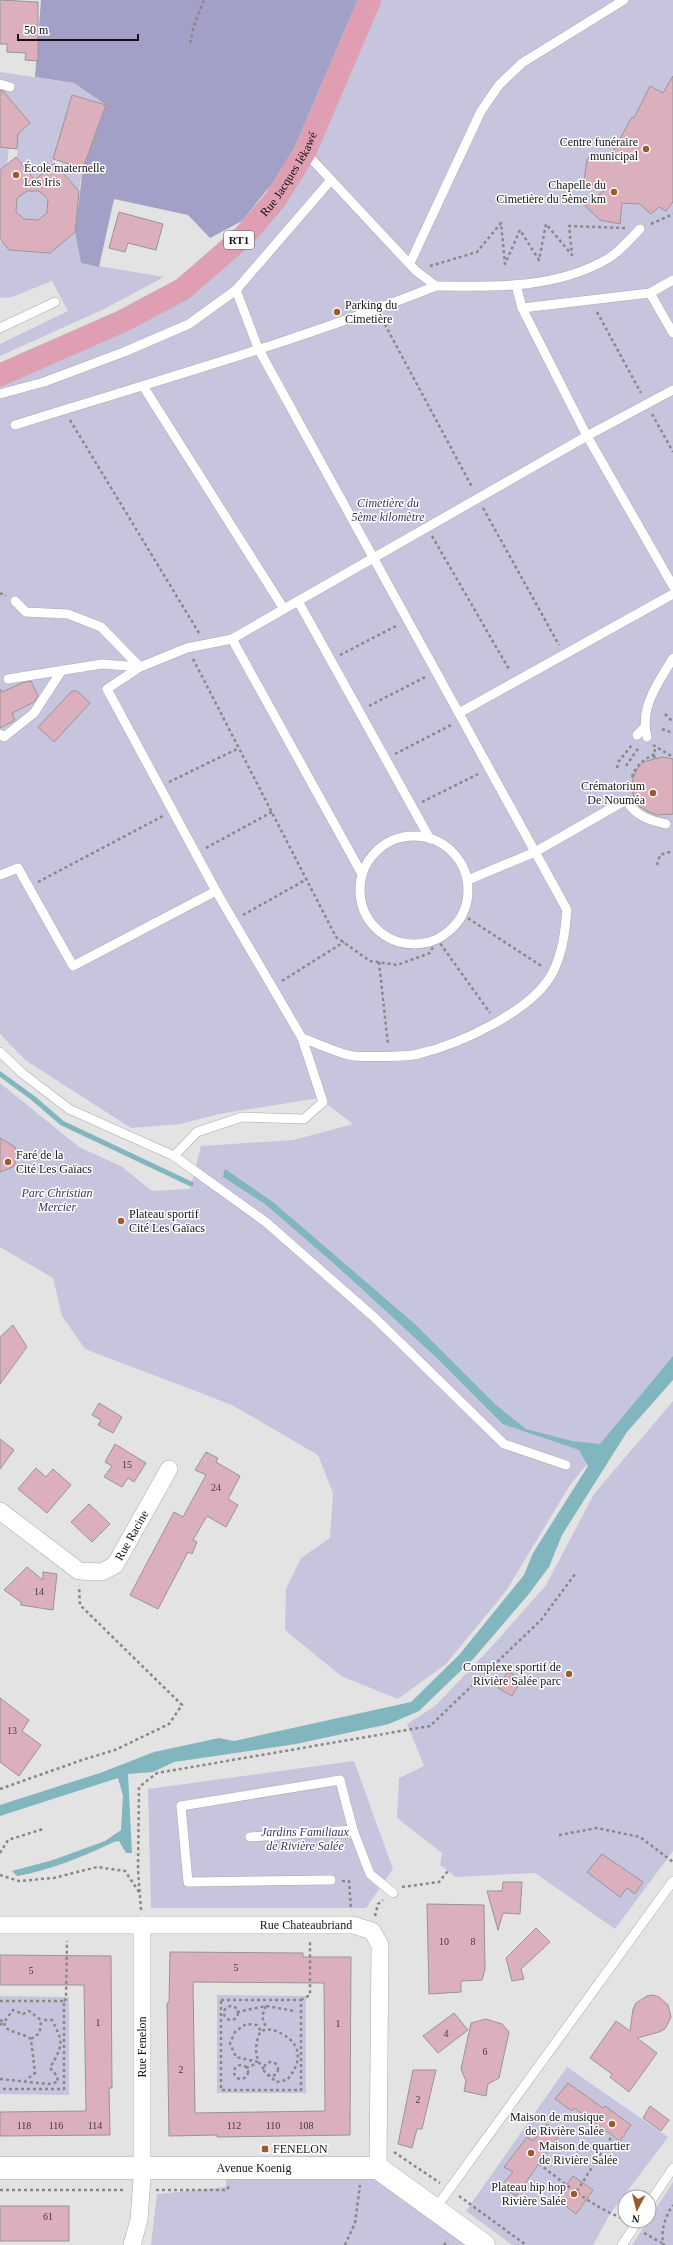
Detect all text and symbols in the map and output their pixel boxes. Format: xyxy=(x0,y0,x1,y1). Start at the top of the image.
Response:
scale bar xyxy=(18,16,138,42)
text: 50 m xyxy=(24,23,49,37)
street label: Rue Jacques Iékawé xyxy=(257,130,320,219)
place label: Centre funéraire municipal xyxy=(560,135,639,163)
marker: Centre funéraire municipal xyxy=(641,144,651,154)
place label: École maternelle Les Iris xyxy=(24,161,105,189)
marker: École maternelle Les Iris xyxy=(11,170,21,180)
place label: Chapelle du Cimetière du 5ème km xyxy=(496,178,607,206)
marker: Chapelle du Cimetière du 5ème km xyxy=(609,187,619,197)
road number: RT1 xyxy=(224,231,254,249)
place label: Parking du Cimetière xyxy=(345,298,397,326)
marker: Parking du Cimetière xyxy=(332,307,342,317)
park label: Cimetière du 5ème kilomètre xyxy=(351,496,425,524)
place label: Crématorium De Nouméa xyxy=(581,779,646,807)
marker: Crématorium De Nouméa xyxy=(648,788,658,798)
place label: Faré de la Cité Les Gaïacs xyxy=(16,1148,92,1176)
marker: Faré de la Cité Les Gaïacs xyxy=(3,1157,13,1167)
park label: Parc Christian Mercier xyxy=(20,1186,93,1214)
place label: Plateau sportif Cité Les Gaïacs xyxy=(129,1207,205,1235)
marker: Plateau sportif Cité Les Gaïacs xyxy=(116,1216,126,1226)
house number: 15 xyxy=(122,1459,132,1470)
house number: 24 xyxy=(211,1482,221,1493)
street label: Rue Racine xyxy=(112,1508,151,1563)
house number: 14 xyxy=(34,1586,44,1597)
place label: Complexe sportif de Rivière Salée parc xyxy=(463,1660,561,1688)
marker: Complexe sportif de Rivière Salée parc xyxy=(564,1669,574,1679)
house number: 13 xyxy=(7,1725,17,1736)
park label: Jardins Familiaux de Rivière Salée xyxy=(261,1825,350,1853)
street label: Rue Chateaubriand xyxy=(260,1918,352,1932)
house number: 10 xyxy=(439,1936,449,1947)
house number: 8 xyxy=(471,1936,476,1947)
house number: 5 xyxy=(234,1962,239,1973)
house number: 5 xyxy=(29,1965,34,1976)
house number: 1 xyxy=(96,2017,101,2028)
street label: Rue Fenelon xyxy=(135,2017,149,2078)
house number: 1 xyxy=(336,2018,341,2029)
house number: 4 xyxy=(444,2028,449,2039)
house number: 6 xyxy=(483,2046,488,2057)
house number: 2 xyxy=(179,2064,184,2075)
house number: 2 xyxy=(416,2094,421,2105)
place label: Maison de musique de Rivière Salée xyxy=(510,2110,604,2138)
marker: Maison de musique de Rivière Salée xyxy=(607,2119,617,2129)
house number: 118 xyxy=(17,2120,31,2131)
house number: 116 xyxy=(49,2120,63,2131)
house number: 114 xyxy=(88,2120,102,2131)
house number: 112 xyxy=(227,2120,241,2131)
house number: 110 xyxy=(266,2120,280,2131)
house number: 108 xyxy=(299,2120,314,2131)
place label: Maison de quartier de Rivière Salée xyxy=(539,2139,630,2167)
place label: FENELON xyxy=(273,2142,328,2156)
marker: FENELON xyxy=(260,2144,270,2154)
marker: Maison de quartier de Rivière Salée xyxy=(526,2148,536,2158)
street label: Avenue Koenig xyxy=(217,2161,291,2175)
place label: Plateau hip hop Rivière Salée xyxy=(491,2180,566,2208)
marker: Plateau hip hop Rivière Salée xyxy=(569,2189,579,2199)
north arrow xyxy=(617,2189,657,2229)
house number: 61 xyxy=(43,2211,53,2222)
text: N xyxy=(631,2212,640,2225)

